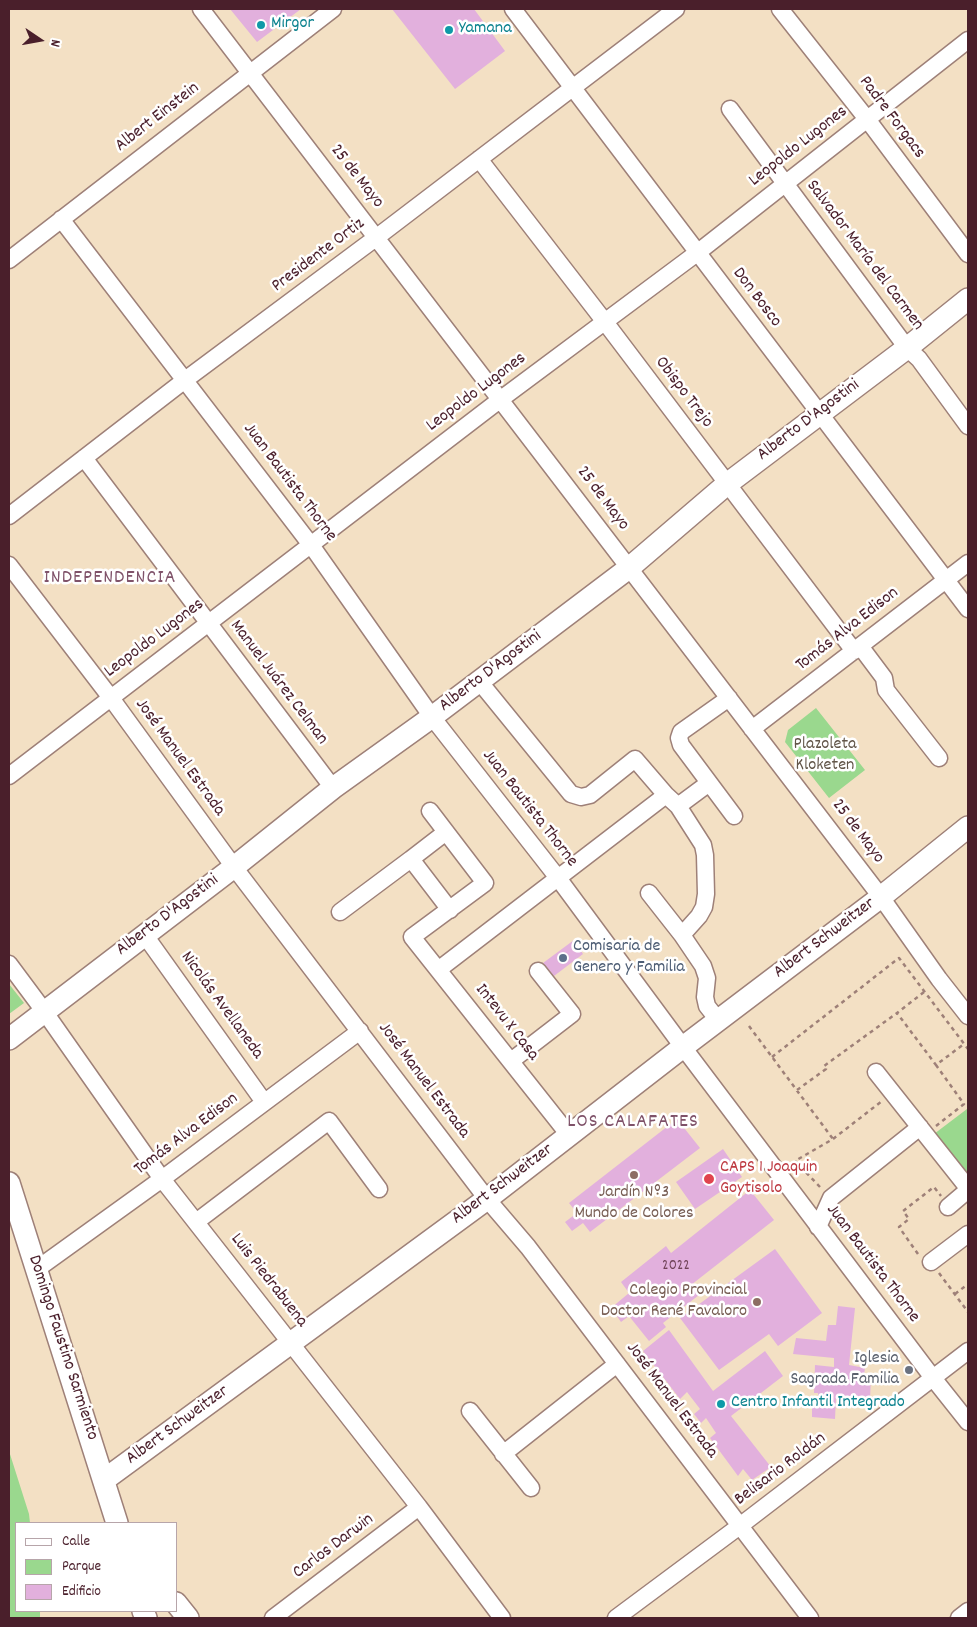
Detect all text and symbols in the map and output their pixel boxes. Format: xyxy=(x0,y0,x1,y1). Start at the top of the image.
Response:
place label: Mirgor xyxy=(271,14,314,36)
north arrow xyxy=(15,15,65,65)
marker: Mirgor xyxy=(255,19,267,31)
place label: Yamana xyxy=(459,19,512,41)
marker: Yamana xyxy=(443,24,455,36)
text: N xyxy=(44,38,65,49)
street label: Padre Forgacs xyxy=(853,73,929,163)
street label: Albert Einstein xyxy=(112,78,204,158)
street label: Leopoldo Lugones xyxy=(745,102,853,192)
street label: 25 de Mayo xyxy=(324,141,388,213)
street label: Salvador María del Carmen xyxy=(800,177,928,335)
street label: Presidente Ortiz xyxy=(268,214,370,298)
street label: Don Bosco xyxy=(727,264,785,332)
street label: Leopoldo Lugones xyxy=(423,348,531,438)
street label: Obispo Trejo xyxy=(649,353,717,433)
street label: Alberto D'Agostini xyxy=(753,375,865,467)
street label: Juan Bautista Thorne xyxy=(237,419,341,547)
street label: 25 de Mayo xyxy=(571,463,633,535)
district label: INDEPENDENCIA xyxy=(42,567,178,591)
street label: Tomás Alva Edison xyxy=(792,583,904,677)
street label: Leopoldo Lugones xyxy=(101,594,209,684)
street label: Manuel Juárez Celman xyxy=(224,616,332,750)
street label: Alberto D'Agostini xyxy=(435,626,547,718)
street label: José Manuel Estrada xyxy=(129,695,229,821)
park label: Plazoleta Kloketen xyxy=(793,735,857,778)
street label: Juan Bautista Thorne xyxy=(476,746,582,872)
street label: 25 de Mayo xyxy=(826,796,888,868)
street label: Alberto D'Agostini xyxy=(112,870,224,962)
street label: Albert Schweitzer xyxy=(770,894,880,984)
place label: Comisaria de Genero y Familia xyxy=(573,937,685,980)
street label: Nicolás Avellaneda xyxy=(175,948,267,1064)
marker: Comisaria de Genero y Familia xyxy=(557,952,569,964)
street label: Intevu X Casa xyxy=(469,980,543,1066)
street label: José Manuel Estrada xyxy=(372,1019,474,1143)
street label: Tomás Alva Edison xyxy=(131,1089,243,1181)
district label: LOS CALAFATES xyxy=(566,1111,700,1135)
street label: Albert Schweitzer xyxy=(448,1140,558,1230)
place label: CAPS 1 Joaquin Goytisolo xyxy=(720,1158,817,1200)
marker: Jardín Nº3 Mundo de Colores xyxy=(628,1169,640,1181)
marker: CAPS 1 Joaquin Goytisolo xyxy=(702,1172,716,1186)
place label: Jardín Nº3 Mundo de Colores xyxy=(574,1183,694,1226)
street label: Juan Bautista Thorne xyxy=(820,1200,924,1328)
street label: Luis Piedrabuena xyxy=(225,1230,311,1332)
street label: Domingo Faustino Sarmiento xyxy=(22,1253,102,1443)
house number: 2022 xyxy=(662,1258,690,1276)
place label: Colegio Provincial Doctor René Favaloro xyxy=(601,1281,747,1324)
marker: Colegio Provincial Doctor René Favaloro xyxy=(751,1296,763,1308)
street label: José Manuel Estrada xyxy=(620,1339,722,1463)
place label: Iglesia Sagrada Familia xyxy=(790,1349,899,1392)
marker: Iglesia Sagrada Familia xyxy=(903,1364,915,1376)
street label: Albert Schweitzer xyxy=(122,1382,234,1470)
place label: Centro Infantil Integrado xyxy=(731,1393,905,1415)
marker: Centro Infantil Integrado xyxy=(715,1398,727,1410)
street label: Belisario Roldán xyxy=(731,1429,831,1511)
street label: Carlos Darwin xyxy=(289,1510,379,1584)
legend xyxy=(15,1522,178,1612)
text: Calle xyxy=(62,1531,90,1553)
text: Parque xyxy=(62,1556,101,1578)
text: Edificio xyxy=(62,1581,101,1603)

